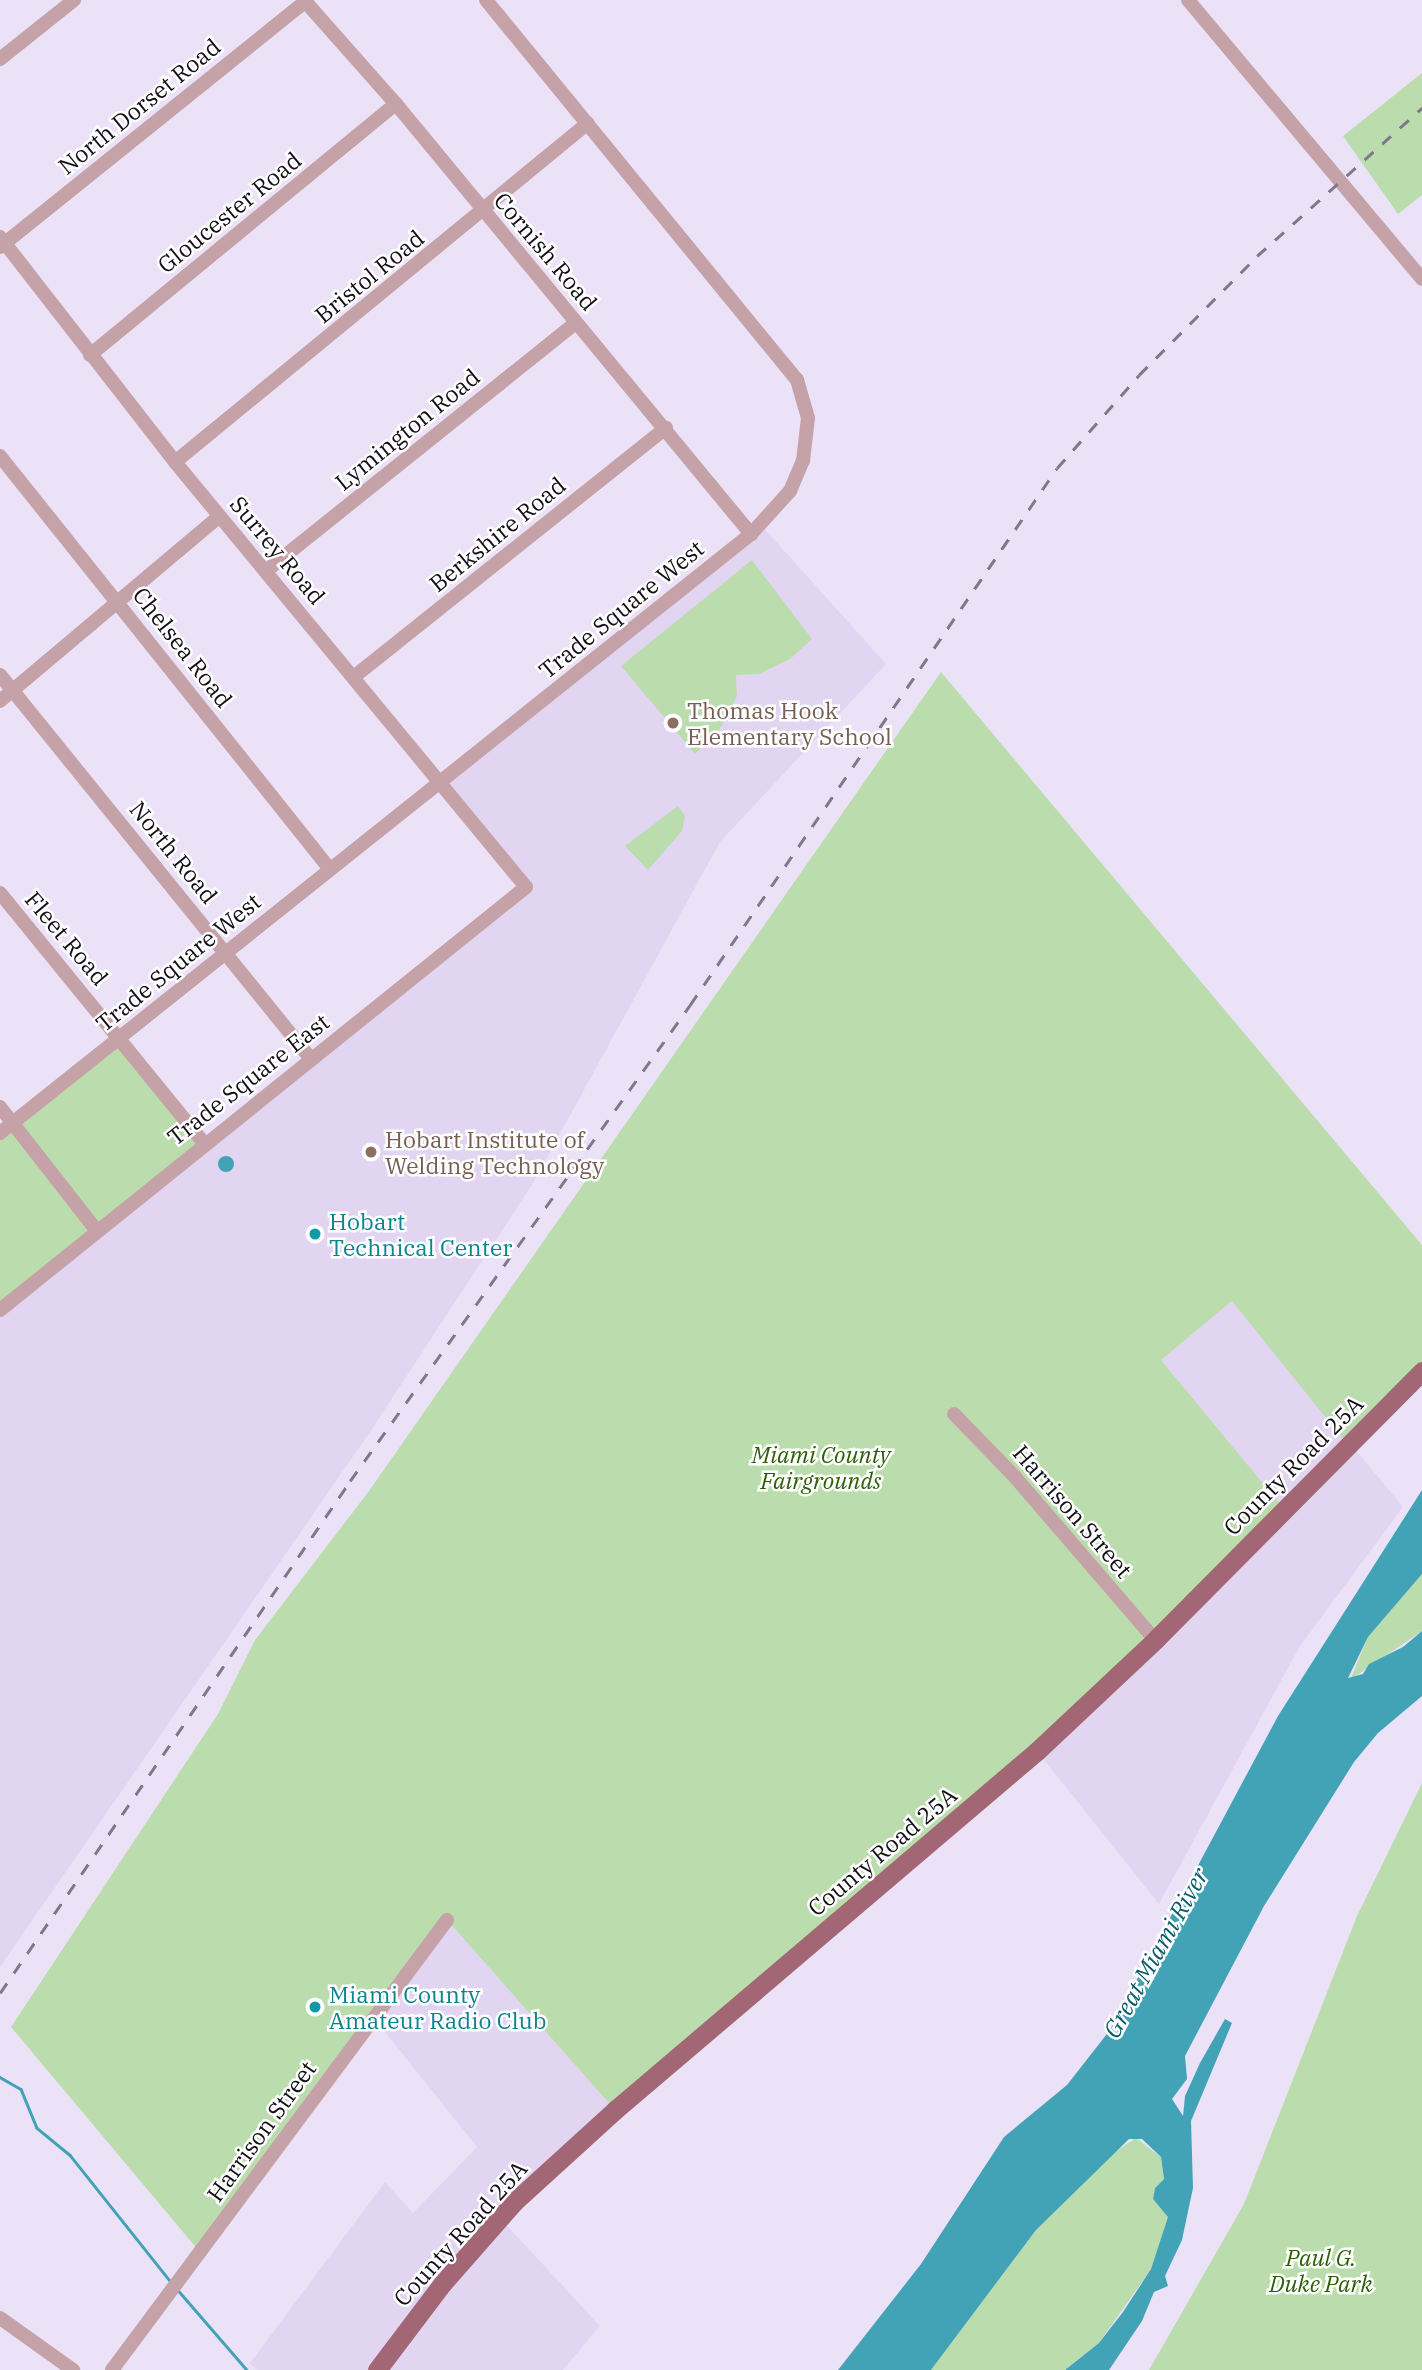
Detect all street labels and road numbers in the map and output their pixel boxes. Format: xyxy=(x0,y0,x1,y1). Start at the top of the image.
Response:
street label: North Dorset Road xyxy=(53,32,225,180)
street label: Gloucester Road xyxy=(152,146,306,278)
street label: Cornish Road xyxy=(489,186,603,316)
street label: Bristol Road xyxy=(309,224,429,328)
street label: Lymington Road xyxy=(329,362,485,496)
street label: Berkshire Road xyxy=(423,471,571,597)
street label: Surrey Road xyxy=(225,490,331,610)
street label: Trade Square West xyxy=(533,534,709,684)
street label: Chelsea Road xyxy=(127,581,239,713)
street label: North Road xyxy=(124,795,224,909)
street label: Fleet Road xyxy=(20,885,114,991)
street label: Trade Square West xyxy=(90,887,266,1037)
street label: Trade Square East xyxy=(162,1007,334,1151)
street label: County Road 25A xyxy=(1218,1390,1368,1540)
street label: Harrison Street xyxy=(1008,1439,1138,1583)
street label: County Road 25A xyxy=(802,1781,962,1921)
street label: Harrison Street xyxy=(201,2055,321,2207)
street label: County Road 25A xyxy=(388,2155,532,2311)

